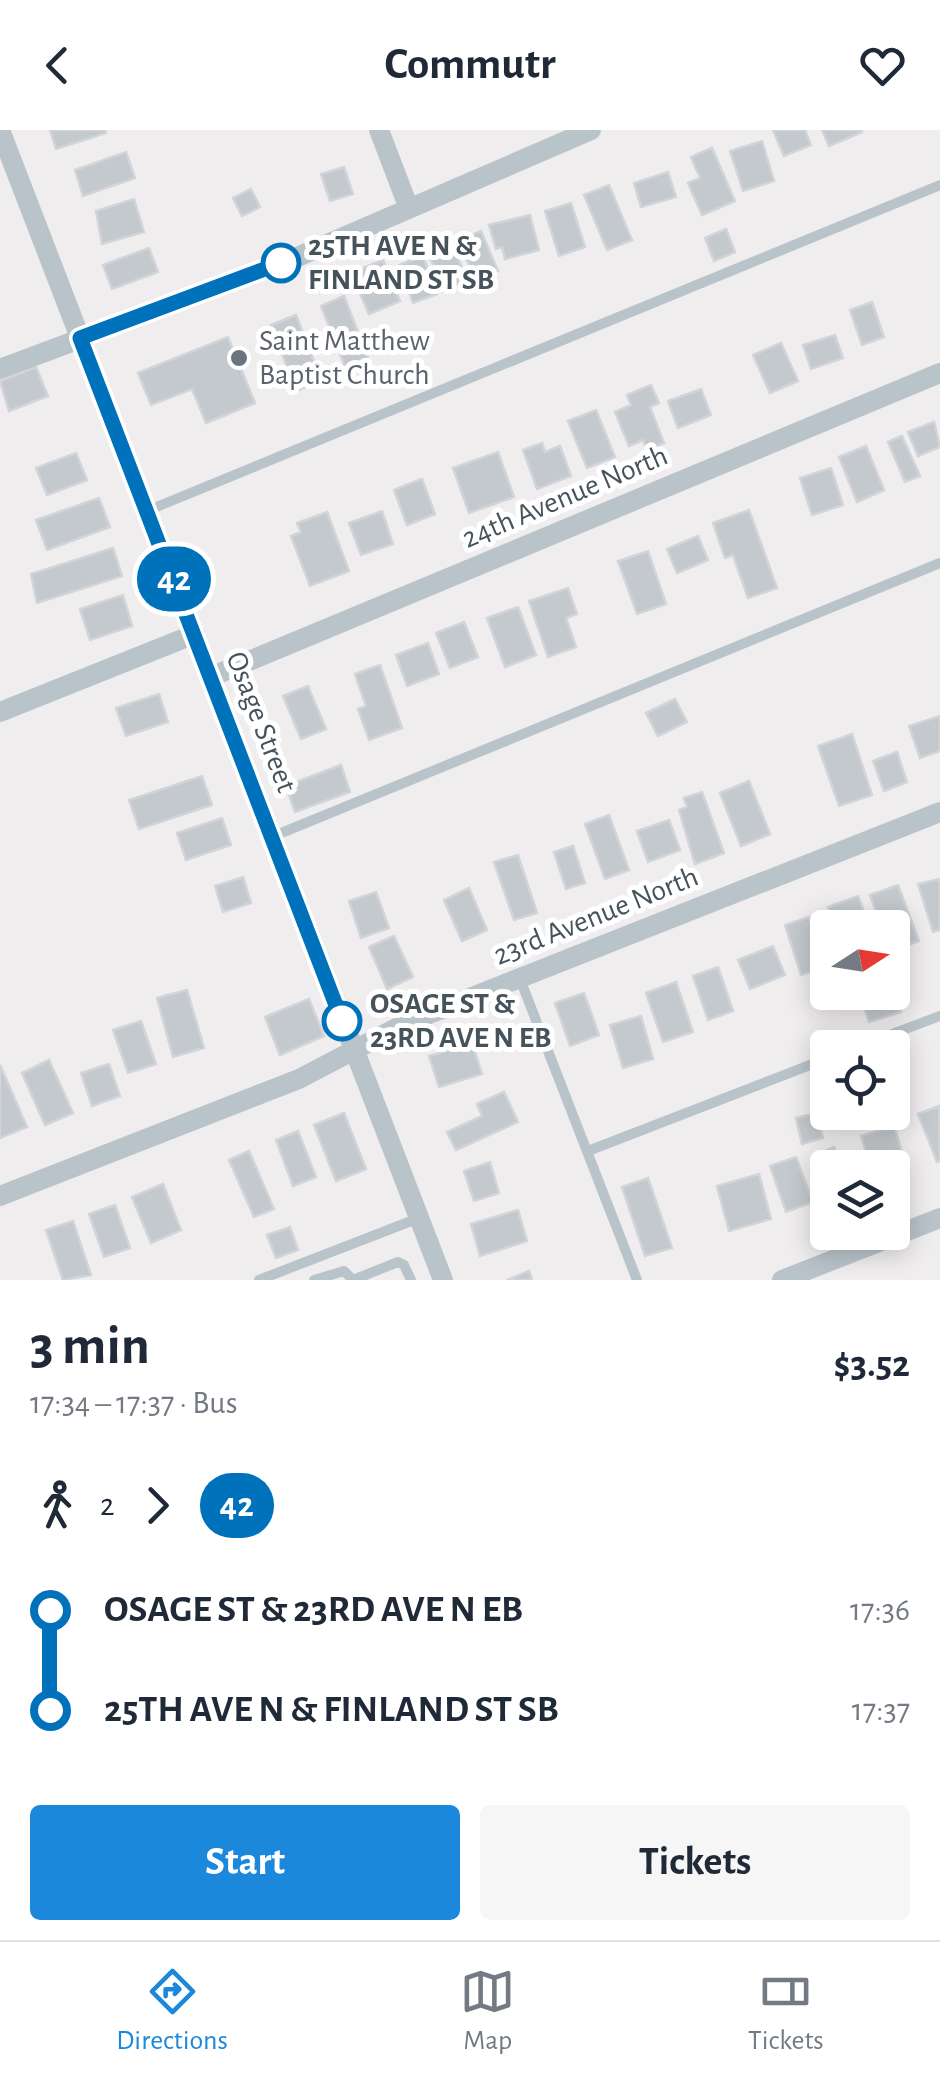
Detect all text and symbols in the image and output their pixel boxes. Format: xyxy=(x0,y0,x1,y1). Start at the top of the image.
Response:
icon: back xyxy=(30,38,85,93)
icon: heart xyxy=(855,38,910,93)
text: Commutr xyxy=(384,42,556,87)
place label: 25TH AVE N & FINLAND ST SB xyxy=(308,231,494,295)
marker: 25TH AVE N & FINLAND ST SB xyxy=(262,244,300,282)
place label: Saint Matthew Baptist Church xyxy=(259,326,430,390)
marker: Saint Matthew Baptist Church xyxy=(228,347,250,369)
street label: 24th Avenue North xyxy=(458,440,672,554)
line badge: 42 xyxy=(129,546,219,612)
text: 42 xyxy=(157,562,191,597)
street label: Osage Street xyxy=(220,648,302,797)
street label: 23rd Avenue North xyxy=(489,861,703,971)
north arrow xyxy=(810,910,910,1010)
map controls xyxy=(810,910,910,1250)
place label: OSAGE ST & 23RD AVE N EB xyxy=(370,989,551,1053)
marker: OSAGE ST & 23RD AVE N EB xyxy=(323,1002,361,1040)
button: locate xyxy=(810,1030,910,1130)
button: layers xyxy=(810,1150,910,1250)
text: 3 min xyxy=(30,1319,150,1374)
text: $3.52 xyxy=(834,1346,910,1384)
text: 17:34 – 17:37 · Bus xyxy=(30,1387,238,1419)
icon: walk xyxy=(30,1478,85,1533)
icon: forward xyxy=(130,1478,185,1533)
text: 42 xyxy=(220,1488,254,1523)
text: 2 xyxy=(100,1489,115,1521)
text: OSAGE ST & 23RD AVE N EB xyxy=(104,1591,523,1629)
text: 17:36 xyxy=(850,1594,910,1626)
text: 25TH AVE N & FINLAND ST SB xyxy=(104,1691,559,1729)
text: 17:37 xyxy=(852,1694,910,1726)
button: Start xyxy=(30,1805,460,1920)
button: Tickets xyxy=(480,1805,910,1920)
tab: Directions xyxy=(116,1964,228,2058)
tab: Map xyxy=(460,1964,515,2058)
tab: Tickets xyxy=(748,1964,824,2058)

